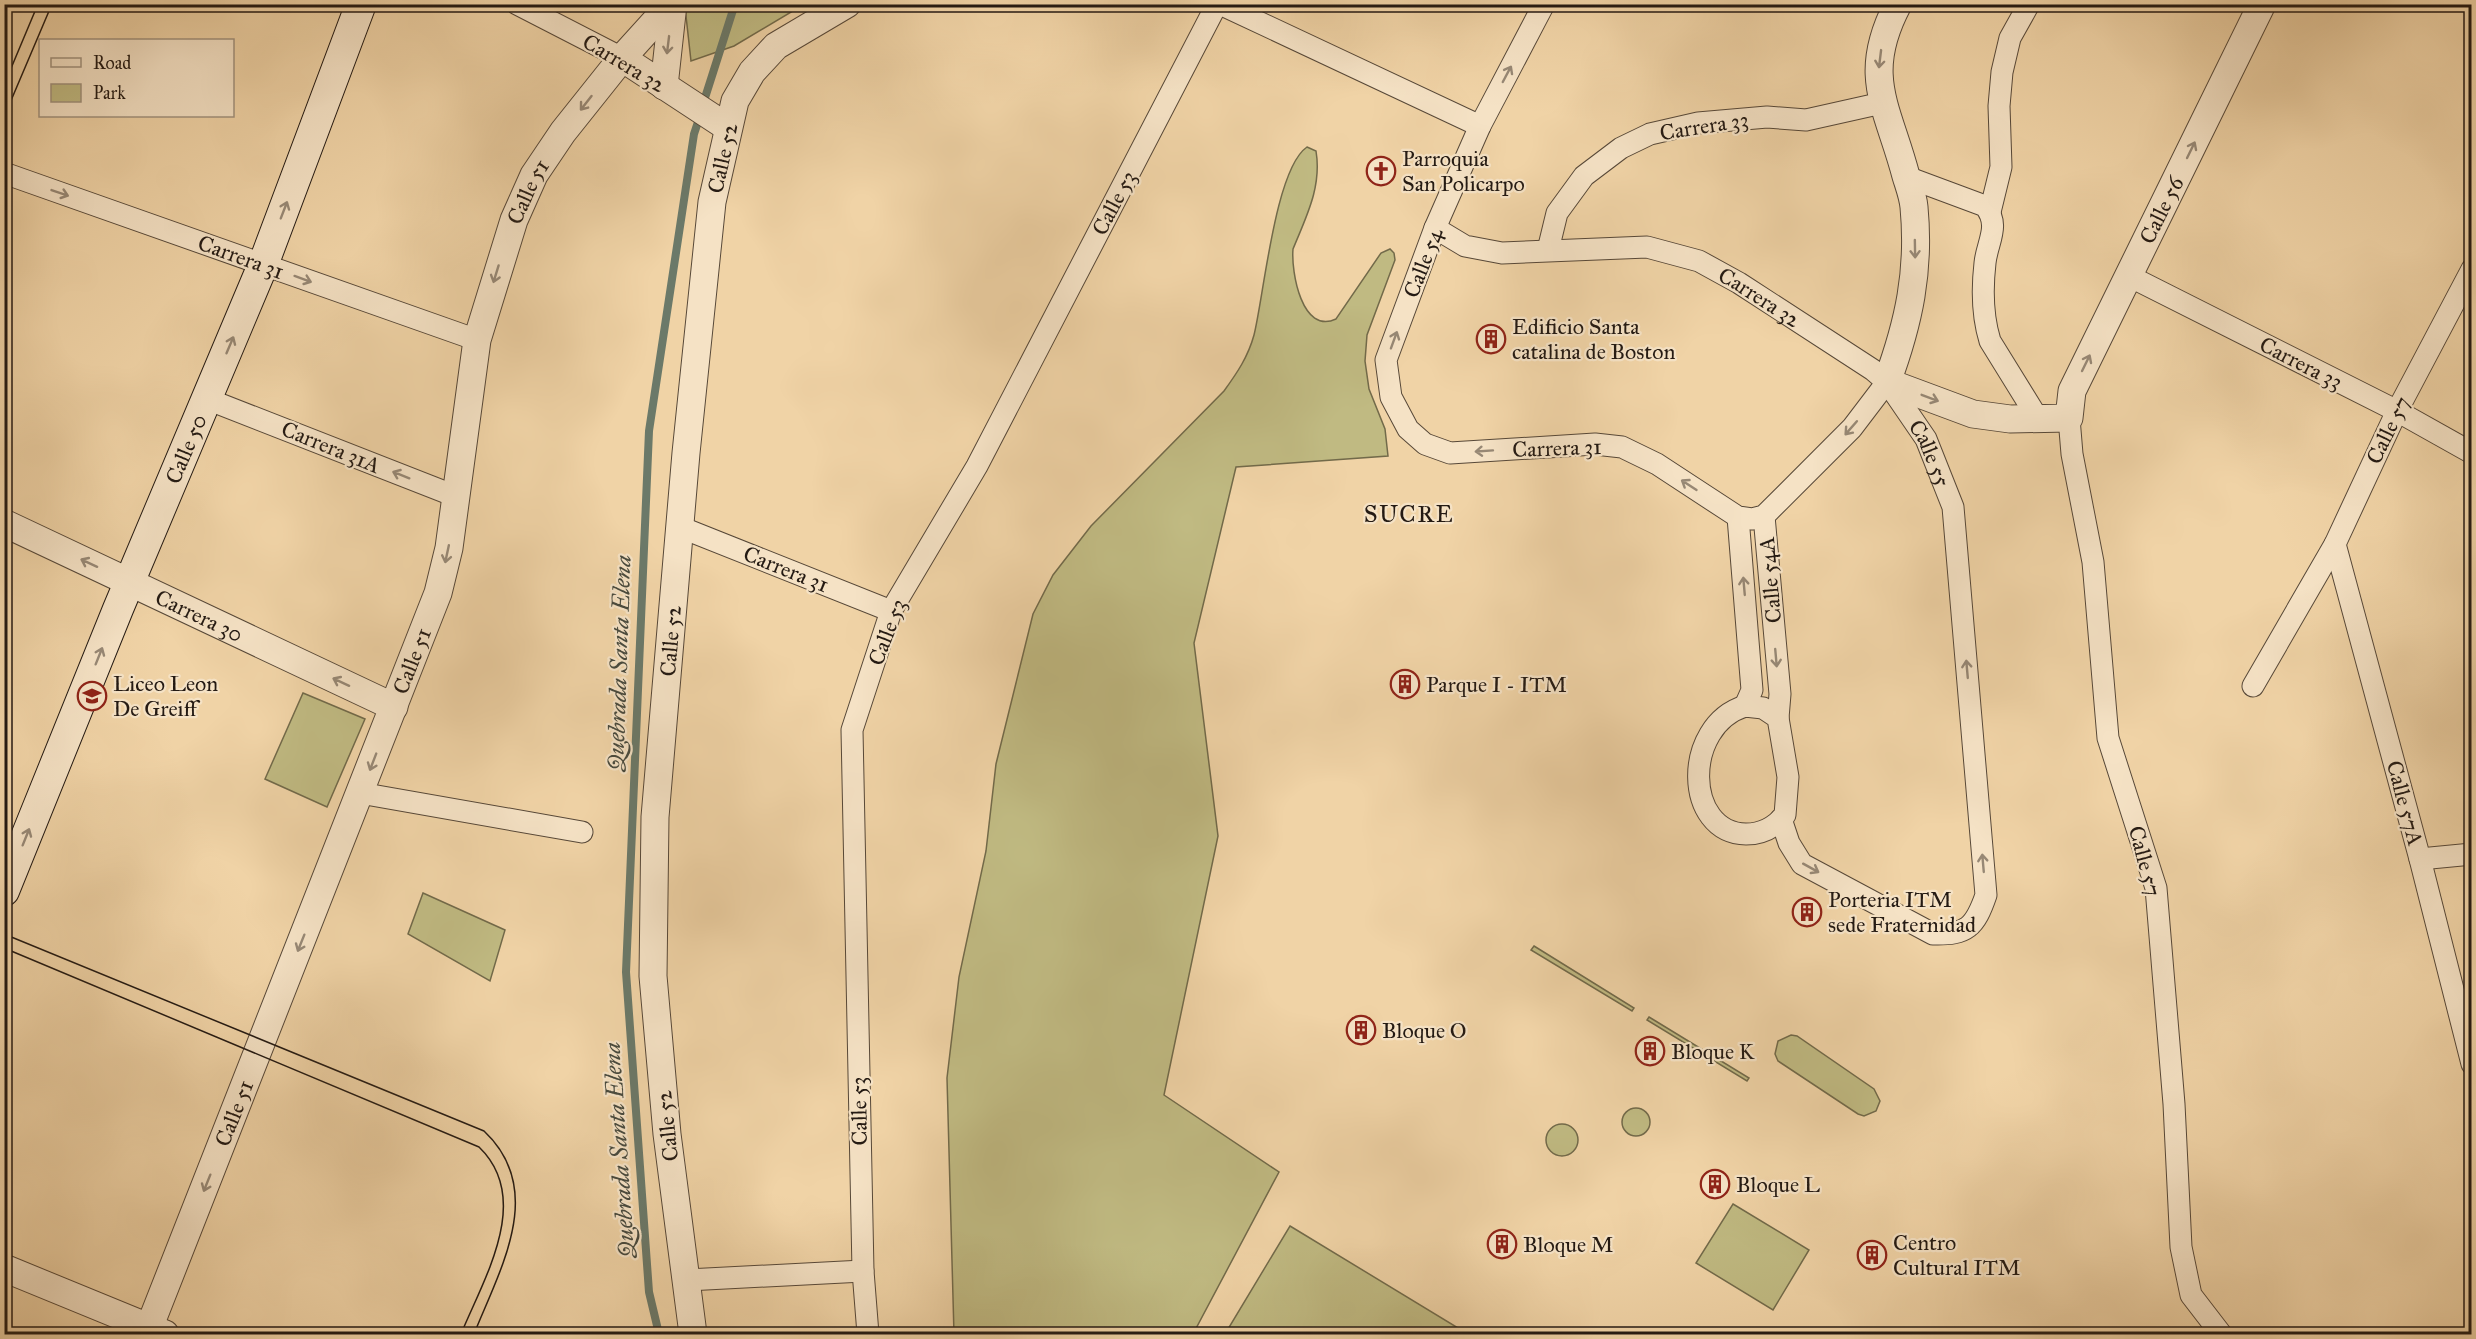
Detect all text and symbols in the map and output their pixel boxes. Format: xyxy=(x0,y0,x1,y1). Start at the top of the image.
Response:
street label: Carrera 32 xyxy=(578,28,670,98)
one-way arrow xyxy=(662,35,673,55)
legend xyxy=(39,39,234,117)
one-way arrow xyxy=(1875,49,1886,69)
text: Road xyxy=(93,52,131,74)
one-way arrow xyxy=(1501,66,1513,83)
text: Park xyxy=(93,82,126,104)
one-way arrow xyxy=(579,95,592,111)
street label: Carrera 33 xyxy=(1658,106,1750,146)
street label: Calle 52 xyxy=(701,120,743,196)
one-way arrow xyxy=(2185,141,2197,159)
place label: Parroquia San Policarpo xyxy=(1402,145,1525,197)
street label: Calle 51 xyxy=(500,154,555,228)
church icon: Parroquia San Policarpo xyxy=(1365,155,1397,187)
street label: Calle 53 xyxy=(1086,166,1142,240)
street label: Calle 56 xyxy=(2133,171,2189,248)
one-way arrow xyxy=(50,188,69,199)
one-way arrow xyxy=(279,201,290,220)
street label: Calle 54 xyxy=(1398,224,1449,301)
street label: Carrera 31 xyxy=(194,229,288,285)
one-way arrow xyxy=(1909,239,1921,259)
street label: Carrera 32 xyxy=(1714,261,1806,333)
one-way arrow xyxy=(490,264,501,283)
one-way arrow xyxy=(293,274,312,285)
place label: Edificio Santa catalina de Boston xyxy=(1512,313,1675,365)
building icon: Edificio Santa catalina de Boston xyxy=(1475,323,1507,355)
one-way arrow xyxy=(1389,331,1400,350)
street label: Carrera 33 xyxy=(2255,331,2347,395)
one-way arrow xyxy=(225,336,236,355)
one-way arrow xyxy=(2081,354,2093,372)
street label: Calle 57 xyxy=(2360,392,2416,468)
one-way arrow xyxy=(1920,393,1939,404)
street label: Calle 50 xyxy=(159,410,212,488)
street label: Calle 55 xyxy=(1903,414,1957,490)
street label: Carrera 31A xyxy=(278,415,385,479)
one-way arrow xyxy=(1845,420,1859,436)
street label: Carrera 31 xyxy=(1512,433,1602,463)
one-way arrow xyxy=(1474,446,1494,457)
one-way arrow xyxy=(392,469,411,480)
one-way arrow xyxy=(1681,478,1698,491)
district label: SUCRE xyxy=(1364,499,1454,529)
street label: Calle 54A xyxy=(1753,535,1787,624)
street label: Carrera 31 xyxy=(739,540,833,598)
one-way arrow xyxy=(441,544,452,564)
water label: Quebrada Santa Elena xyxy=(600,554,638,773)
one-way arrow xyxy=(80,557,98,569)
one-way arrow xyxy=(1738,577,1749,597)
street label: Carrera 30 xyxy=(151,583,248,647)
street label: Calle 53 xyxy=(862,595,912,669)
street label: Calle 52 xyxy=(654,604,686,678)
street label: Calle 51 xyxy=(386,624,437,698)
one-way arrow xyxy=(94,647,105,666)
one-way arrow xyxy=(1771,647,1782,667)
one-way arrow xyxy=(1961,659,1972,679)
building icon: Parque I - ITM xyxy=(1389,668,1421,700)
place label: Liceo Leon De Greiff xyxy=(113,670,218,722)
place label: Parque I - ITM xyxy=(1426,671,1567,698)
one-way arrow xyxy=(333,676,351,688)
school or university icon: Liceo Leon De Greiff xyxy=(76,680,108,712)
one-way arrow xyxy=(366,752,377,770)
street label: Calle 57A xyxy=(2381,758,2429,849)
street label: Calle 57 xyxy=(2123,823,2167,899)
one-way arrow xyxy=(21,828,32,847)
one-way arrow xyxy=(1977,854,1988,873)
one-way arrow xyxy=(1801,863,1819,874)
place label: Porteria ITM sede Fraternidad xyxy=(1828,886,1976,938)
building icon: Porteria ITM sede Fraternidad xyxy=(1791,896,1823,928)
one-way arrow xyxy=(295,933,306,952)
building icon: Bloque O xyxy=(1345,1014,1377,1046)
place label: Bloque O xyxy=(1382,1017,1467,1044)
building icon: Bloque K xyxy=(1634,1035,1666,1067)
place label: Bloque K xyxy=(1671,1038,1756,1065)
water label: Quebrada Santa Elena xyxy=(596,1041,642,1260)
street label: Calle 51 xyxy=(208,1076,259,1150)
street label: Calle 53 xyxy=(845,1076,873,1146)
street label: Calle 52 xyxy=(650,1089,684,1163)
building icon: Bloque L xyxy=(1699,1168,1731,1200)
place label: Bloque L xyxy=(1736,1171,1820,1198)
one-way arrow xyxy=(200,1173,211,1192)
building icon: Bloque M xyxy=(1486,1228,1518,1260)
place label: Centro Cultural ITM xyxy=(1893,1229,2021,1281)
place label: Bloque M xyxy=(1523,1231,1613,1258)
building icon: Centro Cultural ITM xyxy=(1856,1239,1888,1271)

